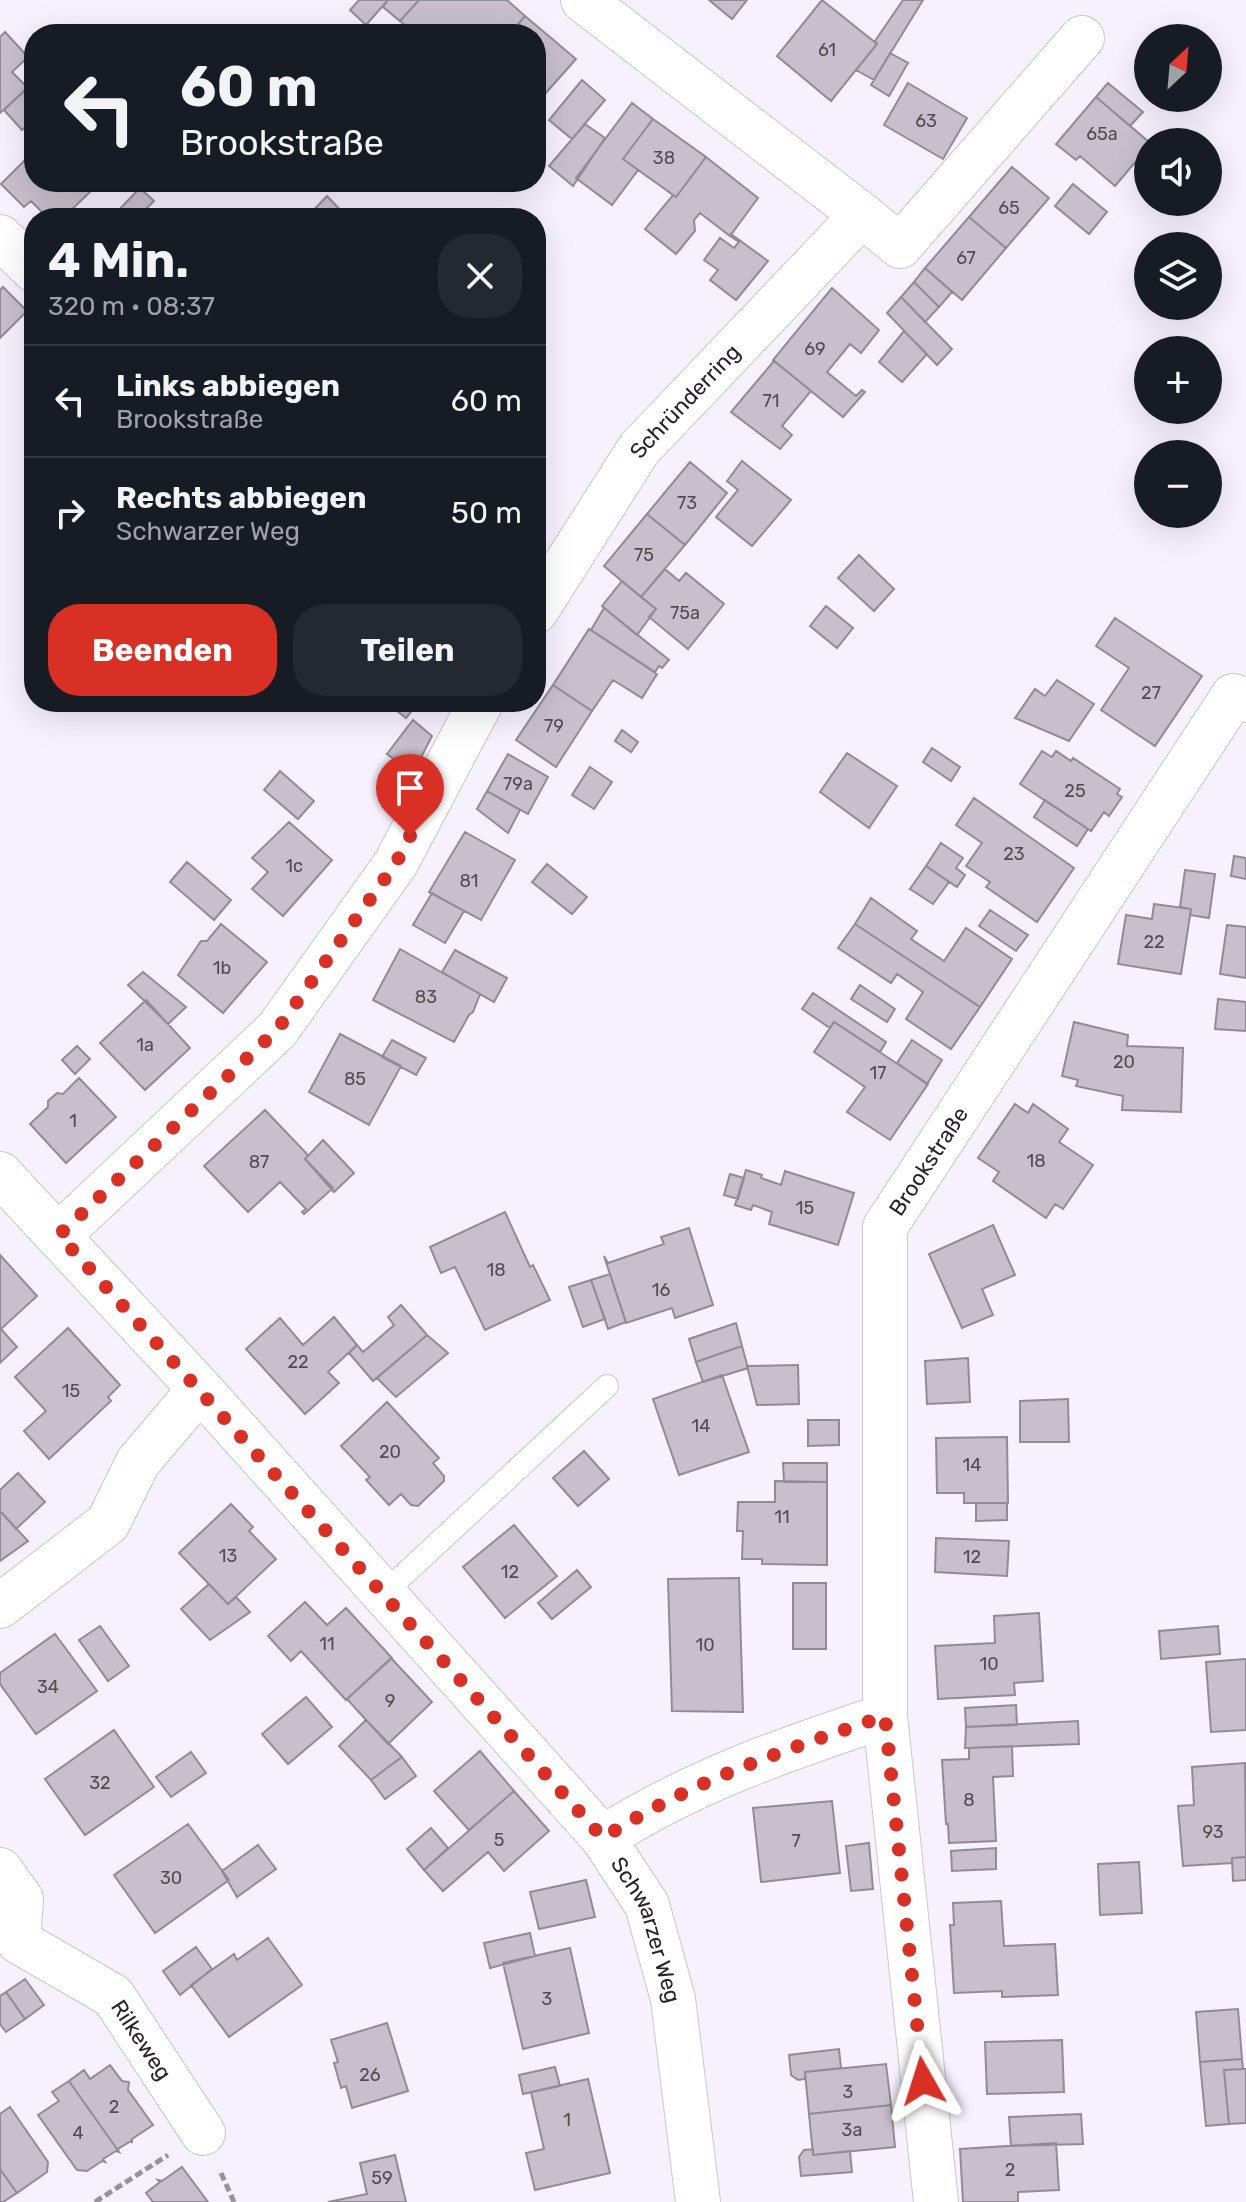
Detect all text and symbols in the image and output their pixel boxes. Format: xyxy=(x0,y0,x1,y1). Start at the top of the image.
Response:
north arrow xyxy=(1134,24,1222,112)
map controls xyxy=(1134,24,1222,528)
house number: 61 xyxy=(818,39,836,61)
text: 60 m xyxy=(180,54,318,120)
icon: left xyxy=(48,56,152,160)
house number: 63 xyxy=(915,110,937,132)
text: Brookstraße xyxy=(180,121,384,164)
house number: 65a xyxy=(1086,123,1118,145)
button: sound xyxy=(1134,128,1222,216)
house number: 38 xyxy=(653,147,675,169)
house number: 65 xyxy=(998,197,1020,219)
text: 4 Min. xyxy=(48,232,189,289)
button: layers xyxy=(1134,232,1222,320)
button: close xyxy=(438,234,522,318)
house number: 67 xyxy=(956,247,976,269)
text: 320 m · 08:37 xyxy=(48,291,215,322)
button: + xyxy=(1134,336,1222,424)
house number: 69 xyxy=(804,338,826,360)
street label: Schründerring xyxy=(624,339,746,463)
text: Links abbiegen xyxy=(116,368,340,404)
icon: left xyxy=(48,379,92,423)
text: 60 m xyxy=(451,383,522,419)
house number: 71 xyxy=(763,390,779,412)
text: Brookstraße xyxy=(116,404,263,435)
button: − xyxy=(1134,440,1222,528)
text: Rechts abbiegen xyxy=(116,480,366,516)
icon: right xyxy=(48,491,92,535)
house number: 73 xyxy=(677,492,697,514)
text: 50 m xyxy=(451,495,522,531)
text: Schwarzer Weg xyxy=(116,516,300,547)
house number: 75 xyxy=(634,544,654,566)
house number: 75a xyxy=(670,602,700,624)
button: Beenden xyxy=(48,604,277,696)
button: Teilen xyxy=(293,604,522,696)
house number: 27 xyxy=(1141,682,1161,704)
house number: 79 xyxy=(544,715,564,737)
pin xyxy=(376,754,444,836)
icon: arrive xyxy=(388,766,432,810)
house number: 79a xyxy=(503,773,533,795)
house number: 25 xyxy=(1064,780,1086,802)
house number: 23 xyxy=(1003,843,1025,865)
house number: 1c xyxy=(285,855,303,877)
house number: 81 xyxy=(459,870,479,892)
house number: 22 xyxy=(1143,931,1165,953)
house number: 1b xyxy=(213,957,231,979)
house number: 83 xyxy=(415,986,437,1008)
house number: 1a xyxy=(136,1034,154,1056)
house number: 20 xyxy=(1113,1051,1135,1073)
house number: 17 xyxy=(870,1062,886,1084)
house number: 85 xyxy=(344,1068,366,1090)
street label: Brookstraße xyxy=(883,1102,974,1221)
house number: 1 xyxy=(69,1110,77,1132)
house number: 18 xyxy=(1026,1150,1046,1172)
house number: 87 xyxy=(249,1151,269,1173)
house number: 15 xyxy=(796,1197,814,1219)
house number: 18 xyxy=(486,1259,506,1281)
house number: 16 xyxy=(652,1279,670,1301)
house number: 22 xyxy=(287,1351,309,1373)
house number: 15 xyxy=(62,1380,80,1402)
house number: 14 xyxy=(692,1415,710,1437)
house number: 20 xyxy=(379,1441,401,1463)
house number: 14 xyxy=(963,1454,981,1476)
house number: 11 xyxy=(774,1506,790,1528)
house number: 13 xyxy=(219,1545,237,1567)
house number: 12 xyxy=(963,1546,981,1568)
house number: 12 xyxy=(501,1561,519,1583)
house number: 11 xyxy=(319,1633,335,1655)
house number: 10 xyxy=(695,1634,715,1656)
house number: 10 xyxy=(979,1653,999,1675)
house number: 34 xyxy=(37,1676,59,1698)
house number: 9 xyxy=(385,1690,395,1712)
house number: 32 xyxy=(89,1772,111,1794)
house number: 8 xyxy=(963,1789,975,1811)
house number: 93 xyxy=(1202,1821,1224,1843)
house number: 5 xyxy=(494,1829,504,1851)
house number: 7 xyxy=(791,1830,801,1852)
street label: Schwarzer Weg xyxy=(605,1852,686,2006)
house number: 30 xyxy=(160,1867,182,1889)
house number: 3 xyxy=(542,1988,552,2010)
street label: Rilkeweg xyxy=(105,1995,178,2085)
position arrow xyxy=(881,2039,965,2123)
house number: 26 xyxy=(359,2064,381,2086)
house number: 3 xyxy=(843,2081,853,2103)
house number: 2 xyxy=(109,2096,119,2118)
house number: 1 xyxy=(563,2109,571,2131)
house number: 3a xyxy=(842,2119,862,2141)
house number: 4 xyxy=(72,2122,84,2144)
house number: 2 xyxy=(1005,2159,1015,2181)
house number: 59 xyxy=(371,2167,393,2189)

